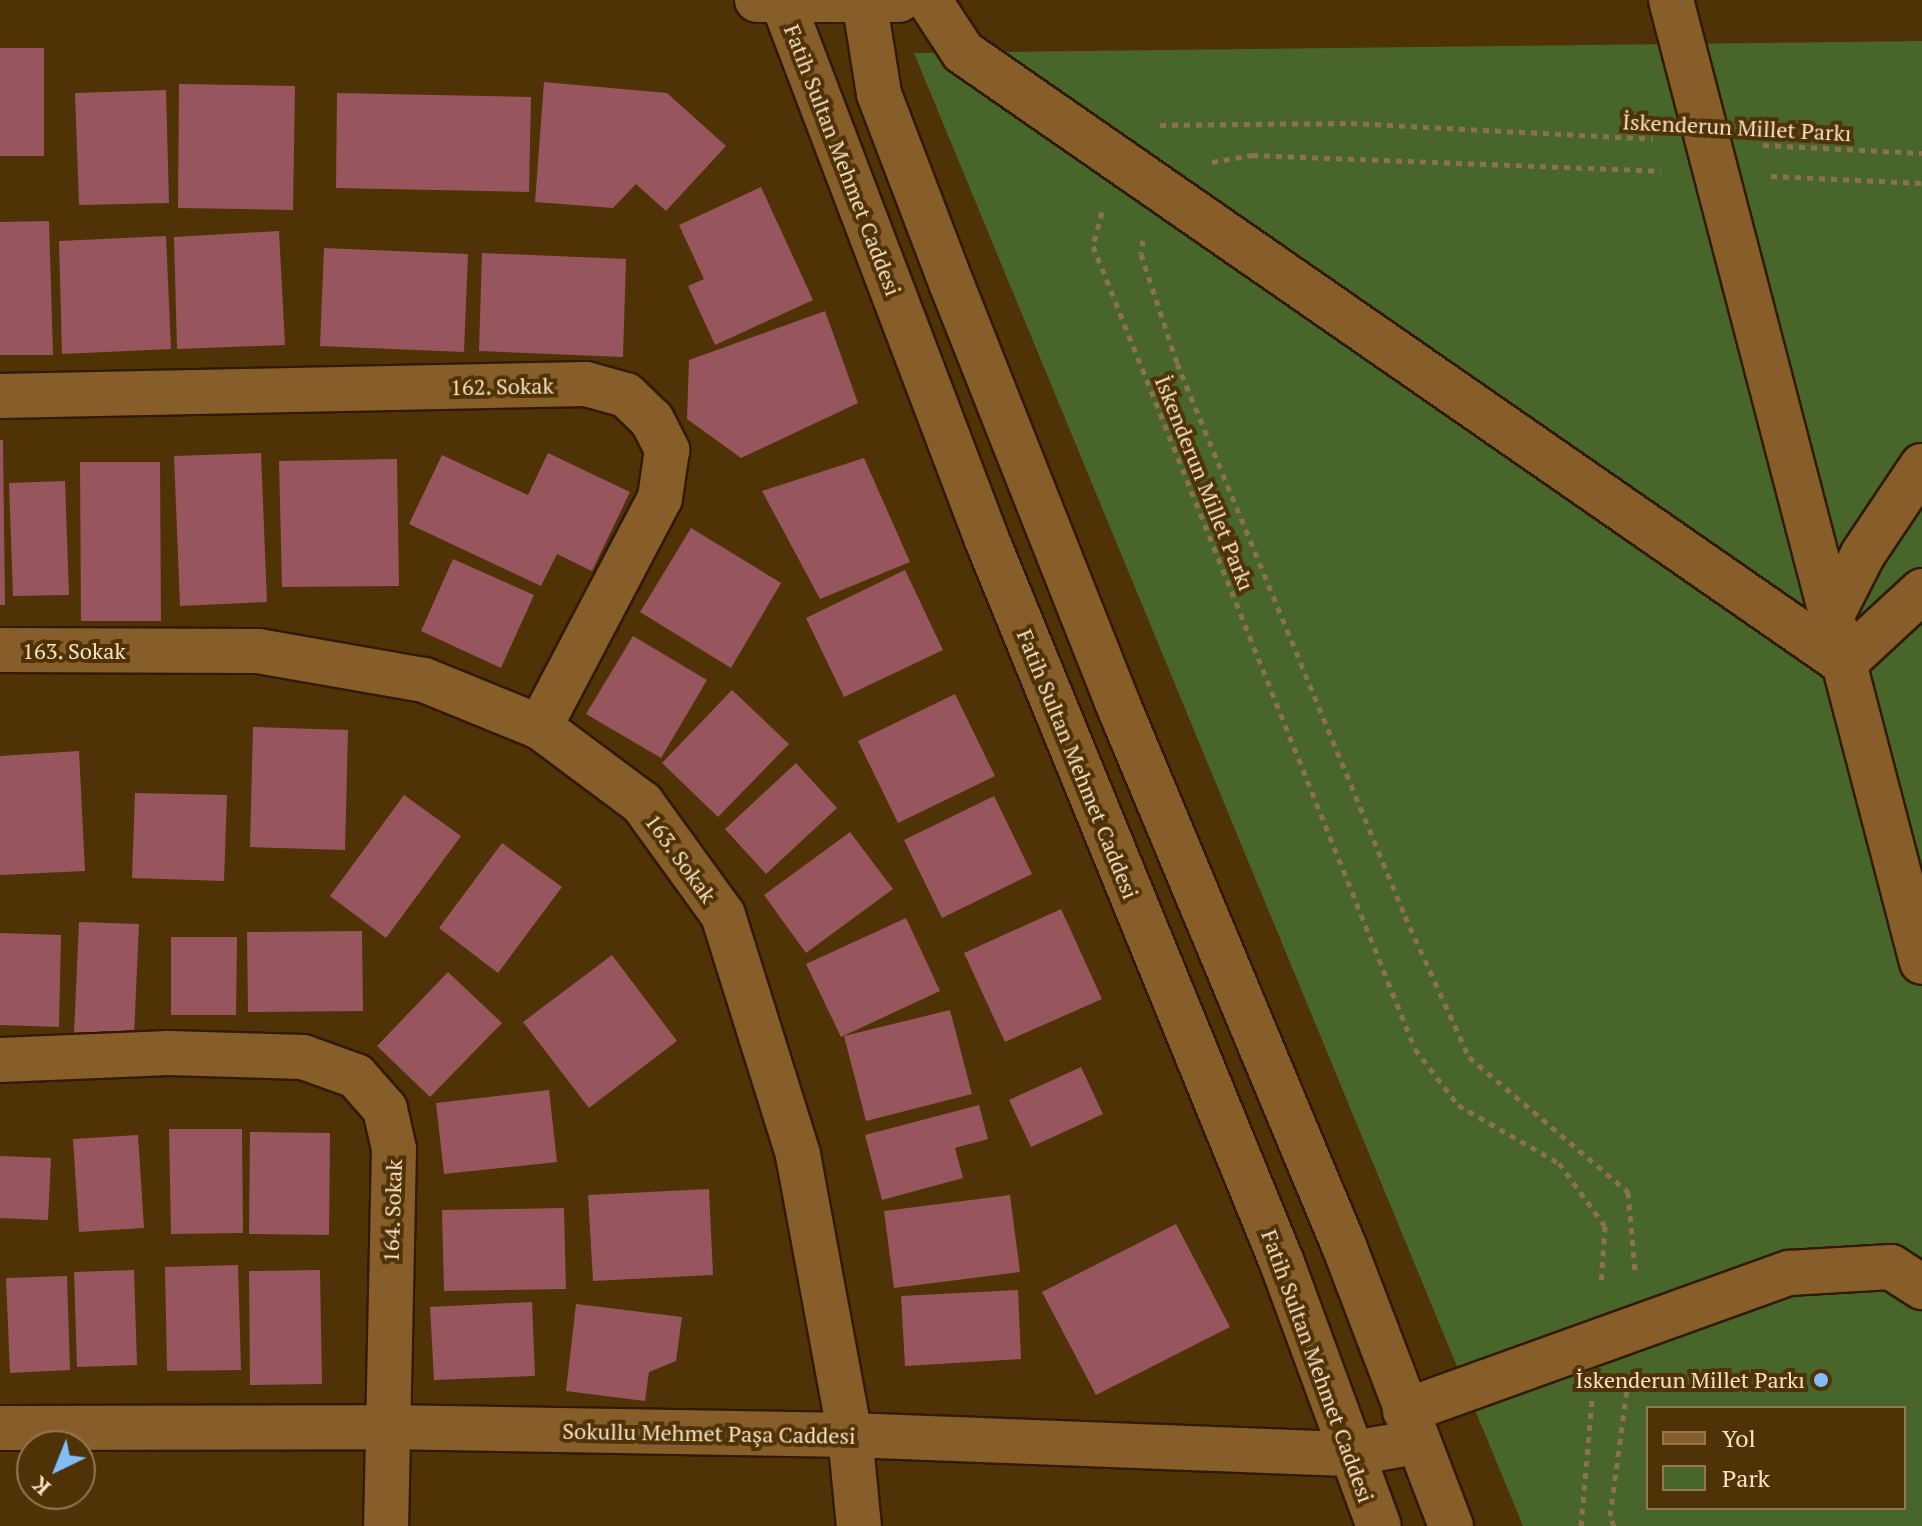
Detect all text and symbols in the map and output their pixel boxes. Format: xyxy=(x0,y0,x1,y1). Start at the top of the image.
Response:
street label: Fatih Sultan Mehmet Caddesi xyxy=(779,21,907,299)
street label: İskenderun Millet Parkı xyxy=(1622,108,1852,146)
street label: 162. Sokak xyxy=(450,372,554,400)
street label: İskenderun Millet Parkı xyxy=(1150,372,1260,594)
street label: Fatih Sultan Mehmet Caddesi xyxy=(1012,625,1144,903)
street label: 163. Sokak xyxy=(22,638,126,664)
street label: 163. Sokak xyxy=(640,808,722,908)
street label: 164. Sokak xyxy=(377,1158,407,1264)
street label: Fatih Sultan Mehmet Caddesi xyxy=(1256,1226,1380,1506)
place label: İskenderun Millet Parkı xyxy=(1576,1367,1805,1393)
marker: İskenderun Millet Parkı xyxy=(1812,1371,1830,1389)
legend xyxy=(1646,1406,1906,1510)
street label: Sokullu Mehmet Paşa Caddesi xyxy=(562,1417,856,1449)
text: Yol xyxy=(1722,1422,1756,1454)
north arrow xyxy=(16,1430,96,1510)
text: Park xyxy=(1722,1462,1770,1494)
text: K xyxy=(25,1471,56,1502)

